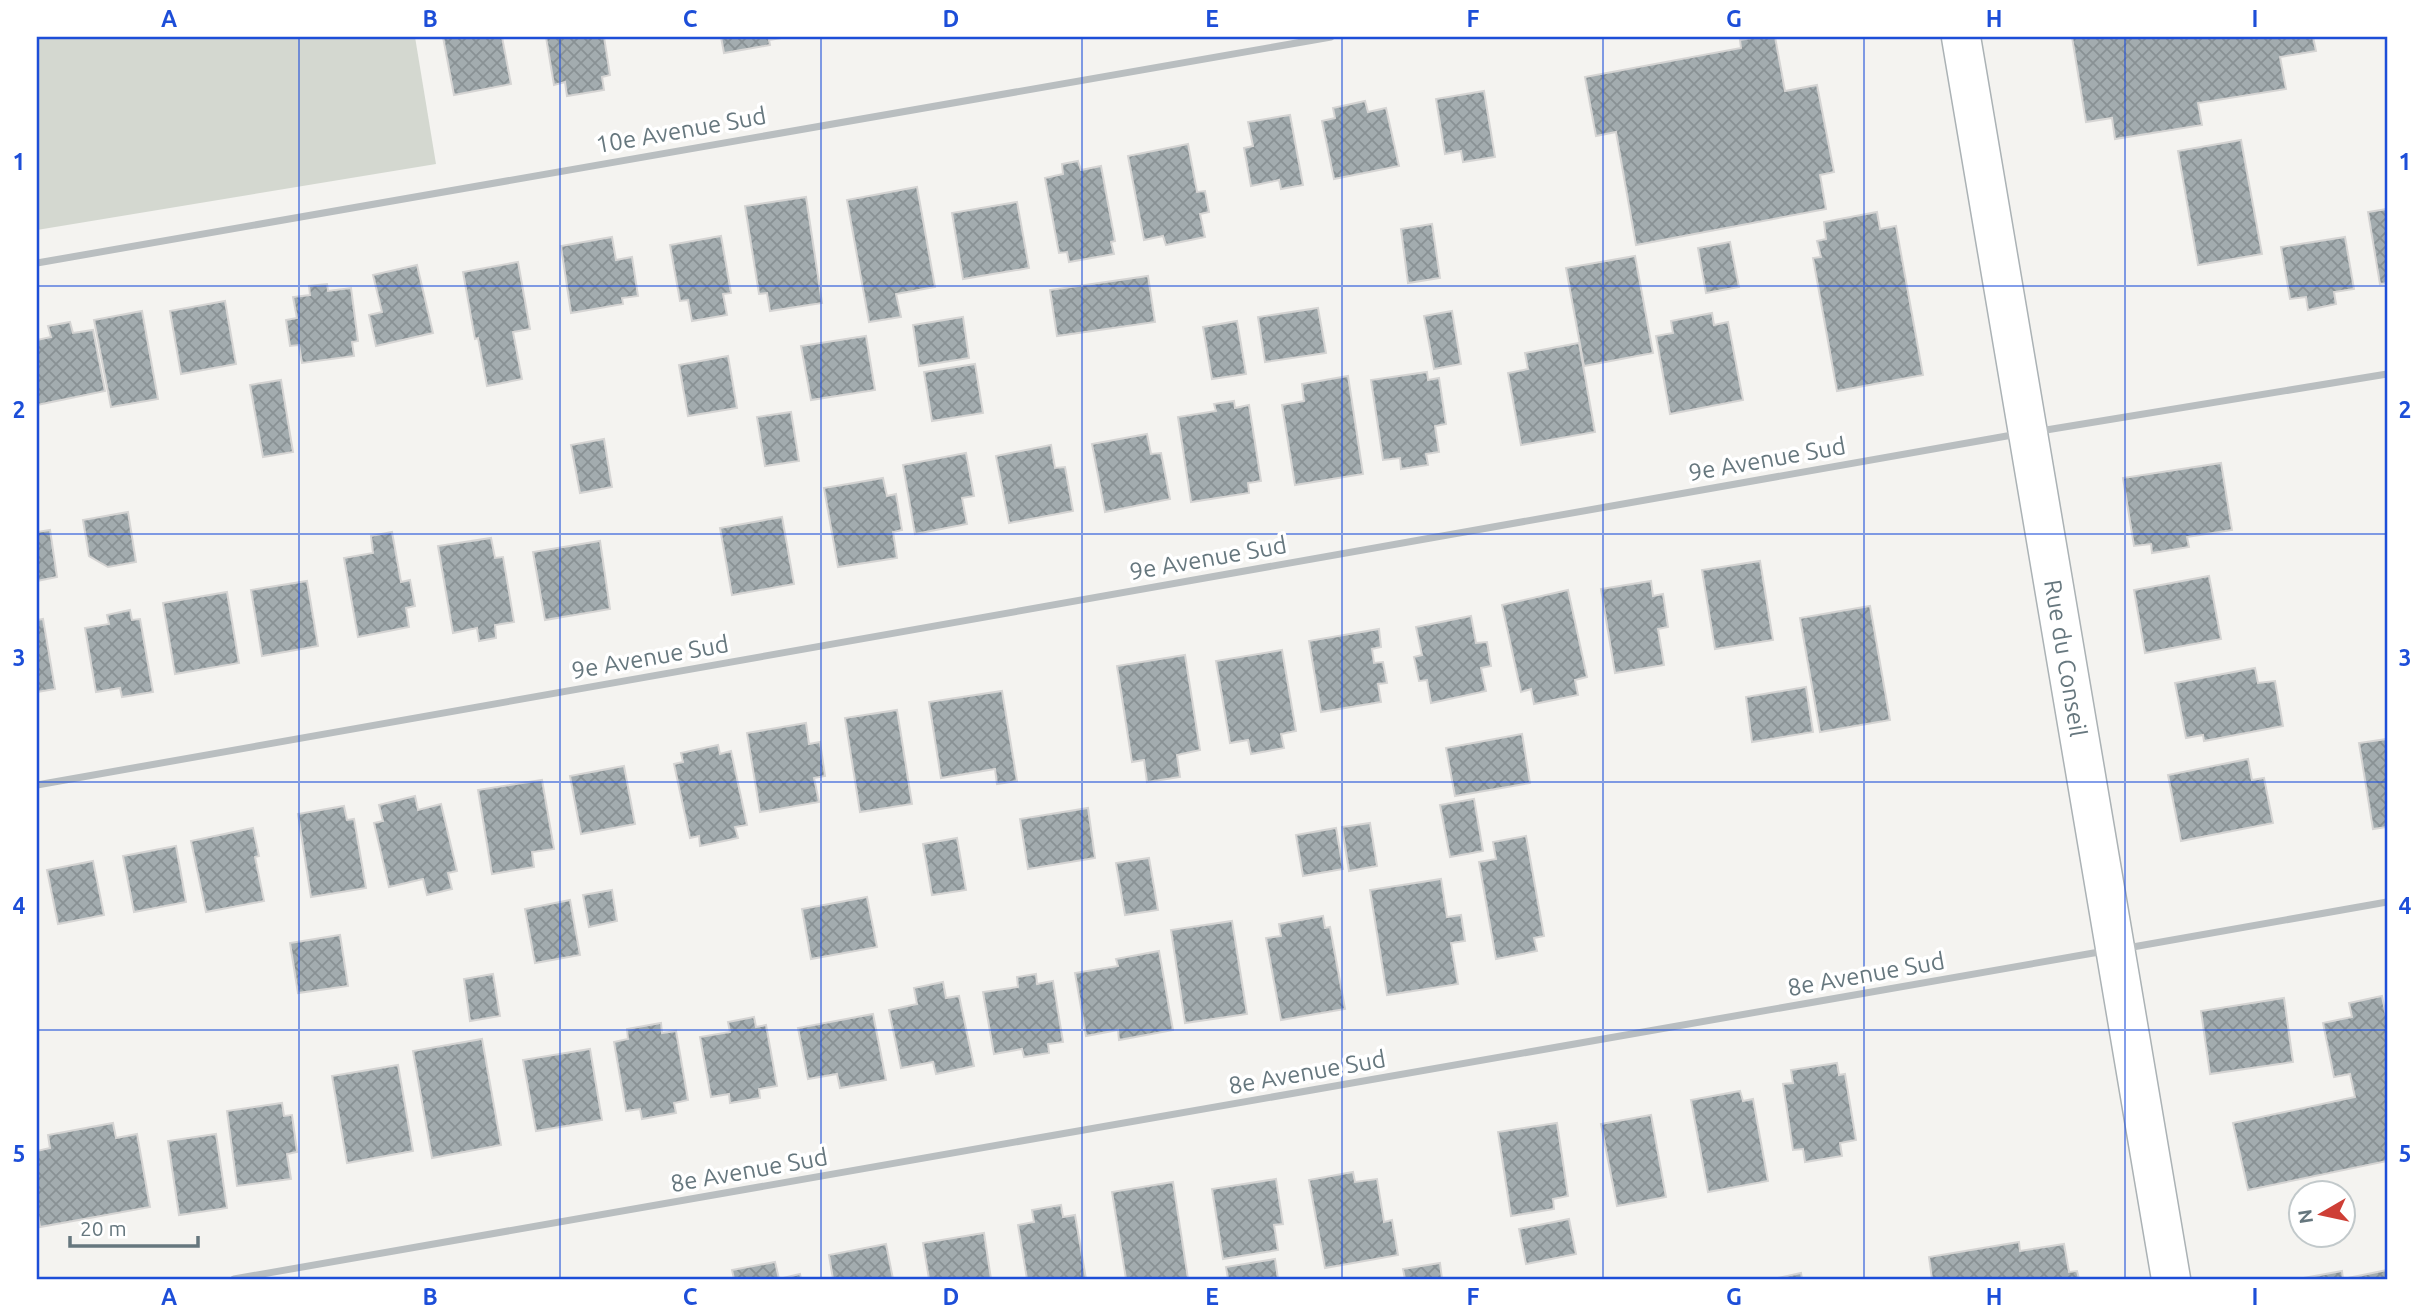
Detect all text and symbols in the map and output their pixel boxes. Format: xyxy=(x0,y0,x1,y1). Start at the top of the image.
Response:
text: A xyxy=(161,6,177,31)
text: B xyxy=(422,6,438,31)
text: C xyxy=(683,6,698,31)
text: D xyxy=(943,6,959,31)
text: E xyxy=(1205,6,1219,31)
text: F xyxy=(1467,6,1480,31)
text: G xyxy=(1726,6,1742,31)
text: H xyxy=(1986,6,2002,31)
text: I xyxy=(2252,6,2258,31)
street label: 10e Avenue Sud xyxy=(594,102,768,158)
text: 1 xyxy=(13,149,25,174)
text: 1 xyxy=(2399,149,2411,174)
text: 2 xyxy=(13,397,25,422)
text: 2 xyxy=(2399,397,2411,422)
street label: 9e Avenue Sud xyxy=(1686,432,1848,486)
street label: 9e Avenue Sud xyxy=(1127,531,1289,585)
street label: Rue du Conseil xyxy=(2039,578,2093,739)
street label: 9e Avenue Sud xyxy=(569,630,731,684)
text: 3 xyxy=(13,645,25,670)
text: 3 xyxy=(2399,645,2411,670)
text: 4 xyxy=(13,893,26,918)
text: 4 xyxy=(2399,893,2412,918)
street label: 8e Avenue Sud xyxy=(1785,947,1947,1001)
street label: 8e Avenue Sud xyxy=(1226,1045,1388,1099)
text: 5 xyxy=(13,1141,25,1166)
text: 5 xyxy=(2399,1141,2411,1166)
street label: 8e Avenue Sud xyxy=(668,1143,830,1197)
north arrow xyxy=(2288,1180,2358,1250)
scale bar xyxy=(70,1204,198,1248)
text: N xyxy=(2293,1208,2317,1225)
text: 20 m xyxy=(80,1216,127,1240)
text: A xyxy=(161,1284,177,1309)
text: B xyxy=(422,1284,438,1309)
text: C xyxy=(683,1284,698,1309)
text: D xyxy=(943,1284,959,1309)
text: E xyxy=(1205,1284,1219,1309)
text: F xyxy=(1467,1284,1480,1309)
text: G xyxy=(1726,1284,1742,1309)
text: H xyxy=(1986,1284,2002,1309)
text: I xyxy=(2252,1284,2258,1309)

